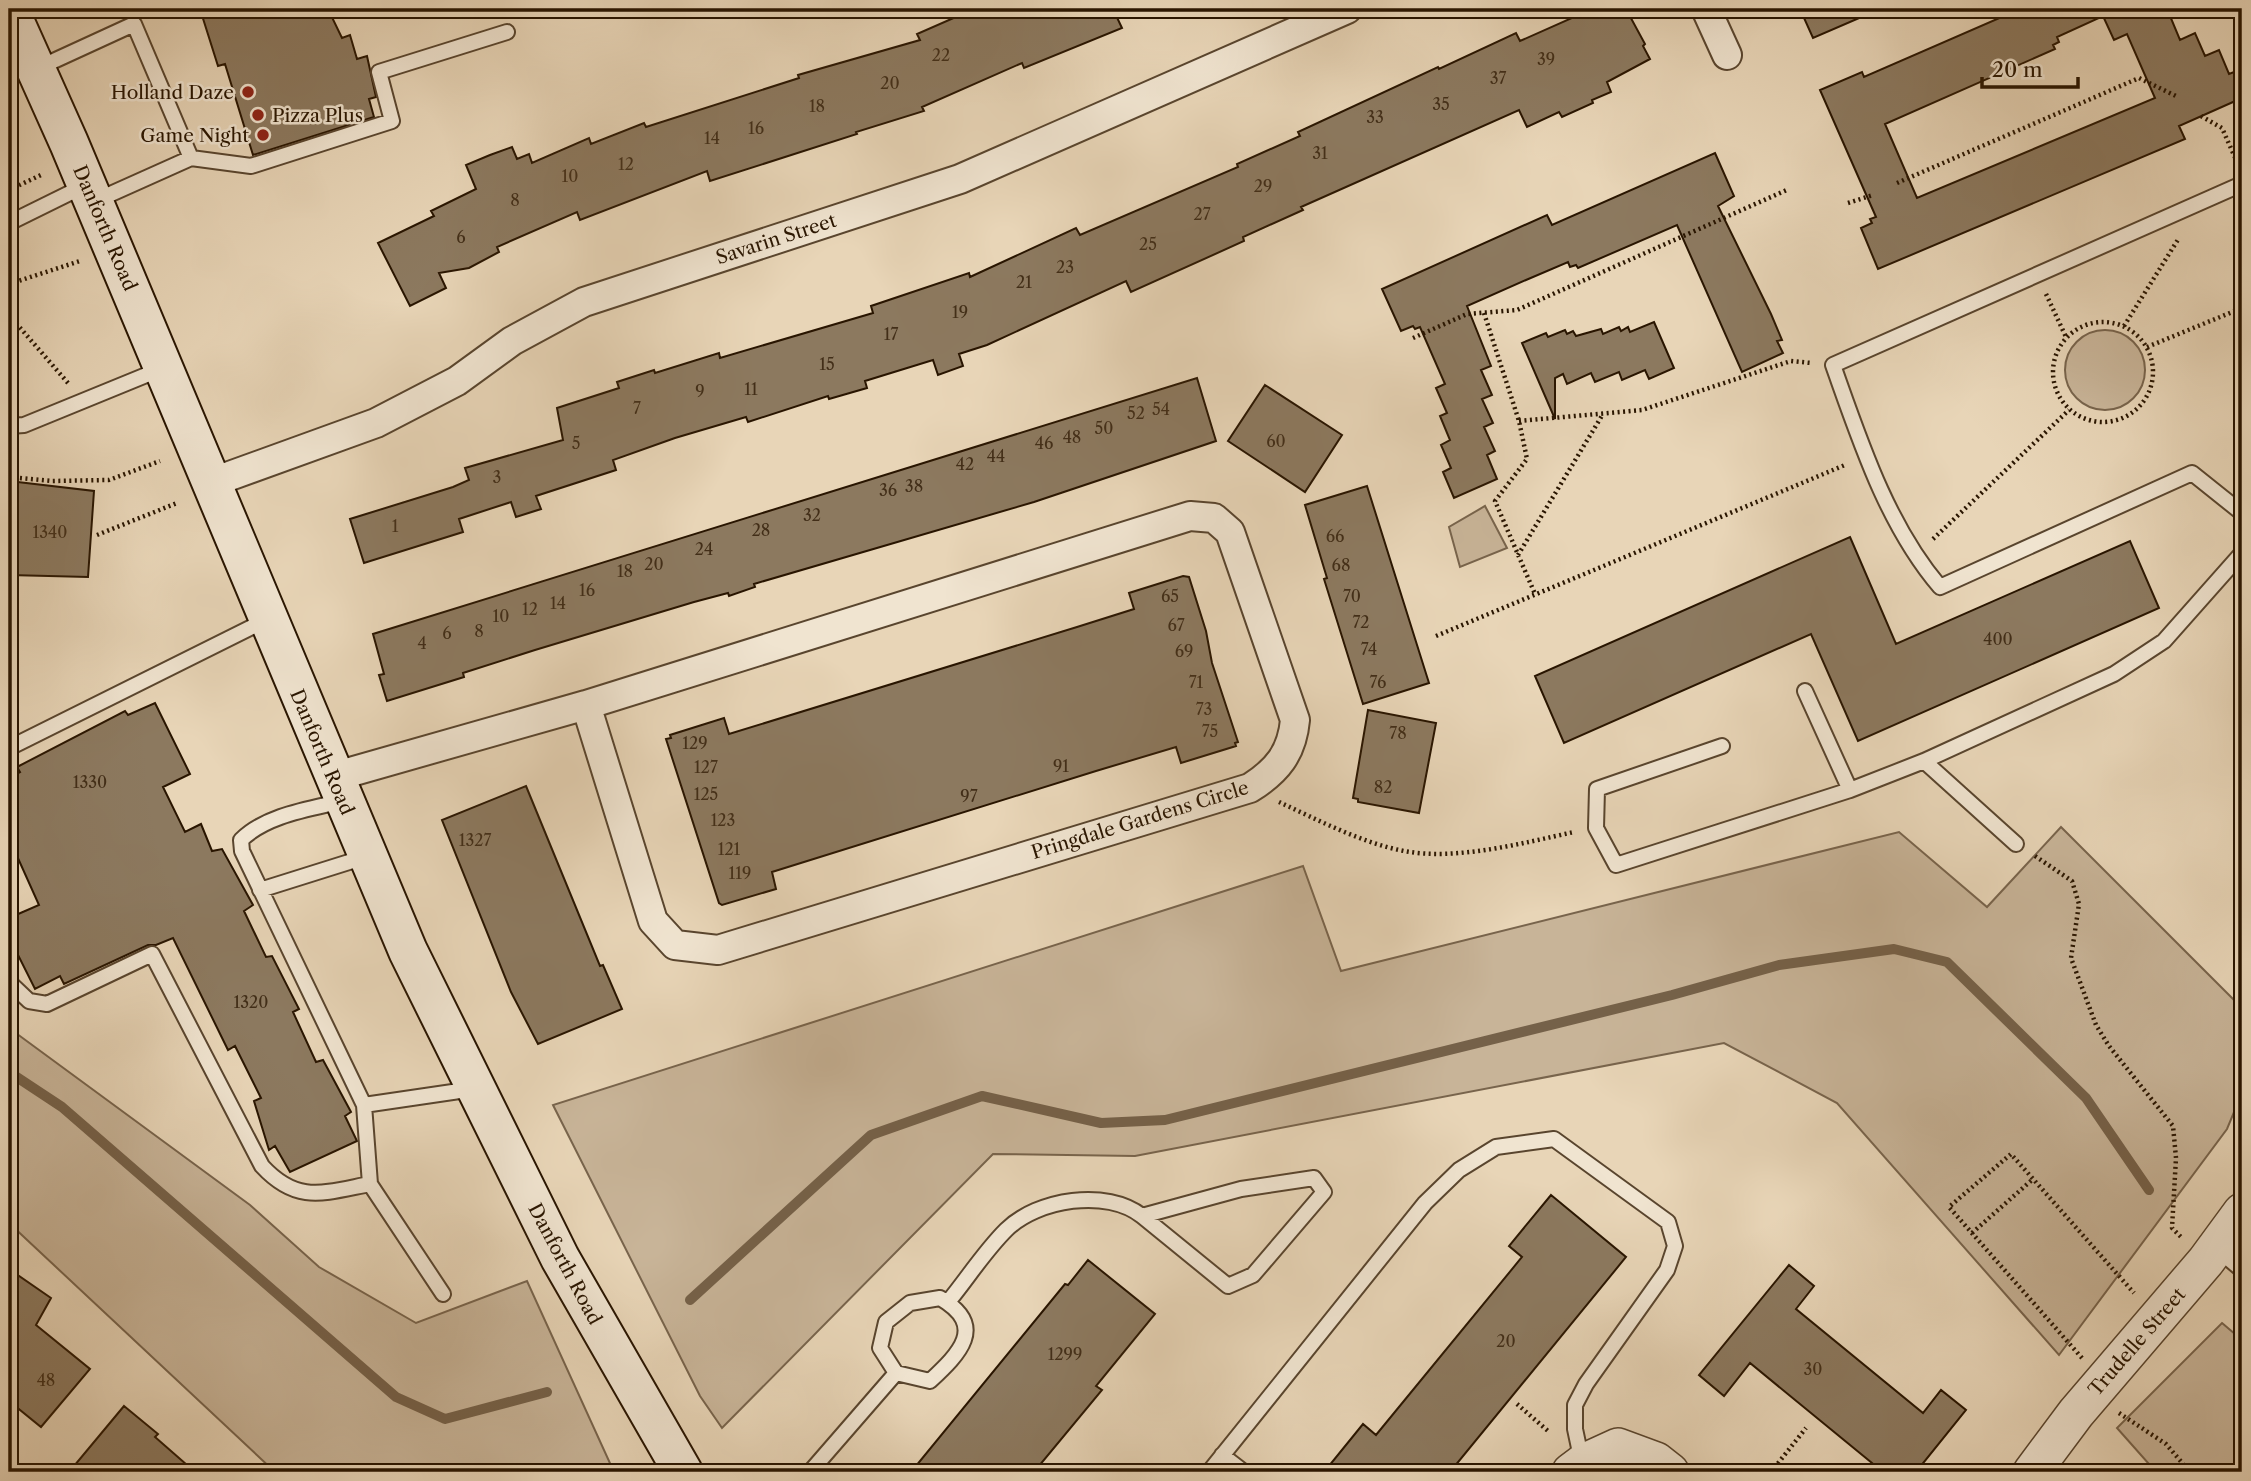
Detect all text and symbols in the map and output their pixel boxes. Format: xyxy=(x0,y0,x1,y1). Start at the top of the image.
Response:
house number: 22 xyxy=(932,45,950,65)
scale bar xyxy=(1982,46,2078,90)
house number: 39 xyxy=(1537,49,1555,69)
text: 20 m xyxy=(1992,57,2043,82)
house number: 37 xyxy=(1490,68,1506,88)
house number: 20 xyxy=(880,73,900,93)
place label: Holland Daze xyxy=(111,81,234,104)
marker: Holland Daze xyxy=(240,84,256,100)
house number: 35 xyxy=(1432,94,1450,114)
house number: 18 xyxy=(809,96,825,116)
place label: Pizza Plus xyxy=(272,104,363,127)
marker: Pizza Plus xyxy=(250,107,266,123)
house number: 33 xyxy=(1366,107,1384,127)
house number: 16 xyxy=(748,118,764,138)
place label: Game Night xyxy=(140,124,249,147)
marker: Game Night xyxy=(255,127,271,143)
house number: 14 xyxy=(704,128,720,148)
house number: 31 xyxy=(1312,143,1328,163)
house number: 12 xyxy=(618,154,634,174)
street label: Danforth Road xyxy=(68,162,142,295)
house number: 10 xyxy=(562,166,578,186)
house number: 29 xyxy=(1254,176,1272,196)
house number: 8 xyxy=(510,190,520,210)
house number: 27 xyxy=(1193,204,1211,224)
street label: Savarin Street xyxy=(713,209,839,269)
house number: 6 xyxy=(456,227,466,247)
house number: 25 xyxy=(1139,234,1157,254)
house number: 23 xyxy=(1056,257,1074,277)
house number: 21 xyxy=(1016,272,1032,292)
house number: 19 xyxy=(952,302,968,322)
house number: 17 xyxy=(884,324,898,344)
house number: 15 xyxy=(819,354,835,374)
house number: 11 xyxy=(744,379,758,399)
house number: 9 xyxy=(695,381,705,401)
house number: 7 xyxy=(633,398,641,418)
house number: 54 xyxy=(1152,399,1170,419)
house number: 52 xyxy=(1127,403,1145,423)
house number: 50 xyxy=(1095,418,1113,438)
house number: 48 xyxy=(1063,427,1081,447)
house number: 60 xyxy=(1266,431,1286,451)
house number: 5 xyxy=(572,433,580,453)
house number: 46 xyxy=(1035,433,1053,453)
house number: 44 xyxy=(987,446,1005,466)
house number: 42 xyxy=(956,454,974,474)
house number: 3 xyxy=(493,467,501,487)
house number: 38 xyxy=(905,476,923,496)
house number: 36 xyxy=(879,480,897,500)
house number: 32 xyxy=(803,505,821,525)
house number: 1 xyxy=(392,516,399,536)
house number: 28 xyxy=(752,520,770,540)
house number: 1340 xyxy=(33,522,67,542)
house number: 66 xyxy=(1326,526,1344,546)
house number: 24 xyxy=(695,539,713,559)
house number: 20 xyxy=(644,554,664,574)
house number: 68 xyxy=(1332,555,1350,575)
house number: 18 xyxy=(617,561,633,581)
house number: 16 xyxy=(579,580,595,600)
house number: 65 xyxy=(1161,586,1179,606)
house number: 70 xyxy=(1343,586,1361,606)
house number: 14 xyxy=(550,593,566,613)
house number: 12 xyxy=(522,599,538,619)
house number: 10 xyxy=(493,606,509,626)
house number: 72 xyxy=(1352,612,1370,632)
house number: 67 xyxy=(1167,615,1185,635)
house number: 8 xyxy=(474,621,484,641)
house number: 6 xyxy=(442,623,452,643)
house number: 400 xyxy=(1983,629,2013,649)
house number: 4 xyxy=(417,633,427,653)
house number: 74 xyxy=(1361,639,1377,659)
house number: 69 xyxy=(1175,641,1193,661)
house number: 71 xyxy=(1189,672,1204,692)
house number: 76 xyxy=(1370,672,1386,692)
street label: Danforth Road xyxy=(285,686,359,819)
house number: 73 xyxy=(1196,699,1212,719)
house number: 75 xyxy=(1202,721,1218,741)
house number: 78 xyxy=(1389,723,1407,743)
house number: 129 xyxy=(682,733,708,753)
house number: 91 xyxy=(1053,756,1069,776)
house number: 127 xyxy=(694,757,718,777)
house number: 1330 xyxy=(73,772,107,792)
street label: Pringdale Gardens Circle xyxy=(1029,776,1251,864)
house number: 82 xyxy=(1374,777,1392,797)
house number: 125 xyxy=(694,784,718,804)
house number: 97 xyxy=(960,786,978,806)
house number: 123 xyxy=(711,810,735,830)
house number: 1327 xyxy=(459,830,491,850)
house number: 121 xyxy=(718,839,741,859)
house number: 119 xyxy=(729,863,751,883)
house number: 1320 xyxy=(234,992,268,1012)
street label: Danforth Road xyxy=(523,1199,607,1329)
street label: Trudelle Street xyxy=(2084,1283,2190,1401)
house number: 20 xyxy=(1496,1331,1516,1351)
house number: 1299 xyxy=(1048,1344,1082,1364)
house number: 30 xyxy=(1804,1359,1822,1379)
house number: 48 xyxy=(37,1370,55,1390)

